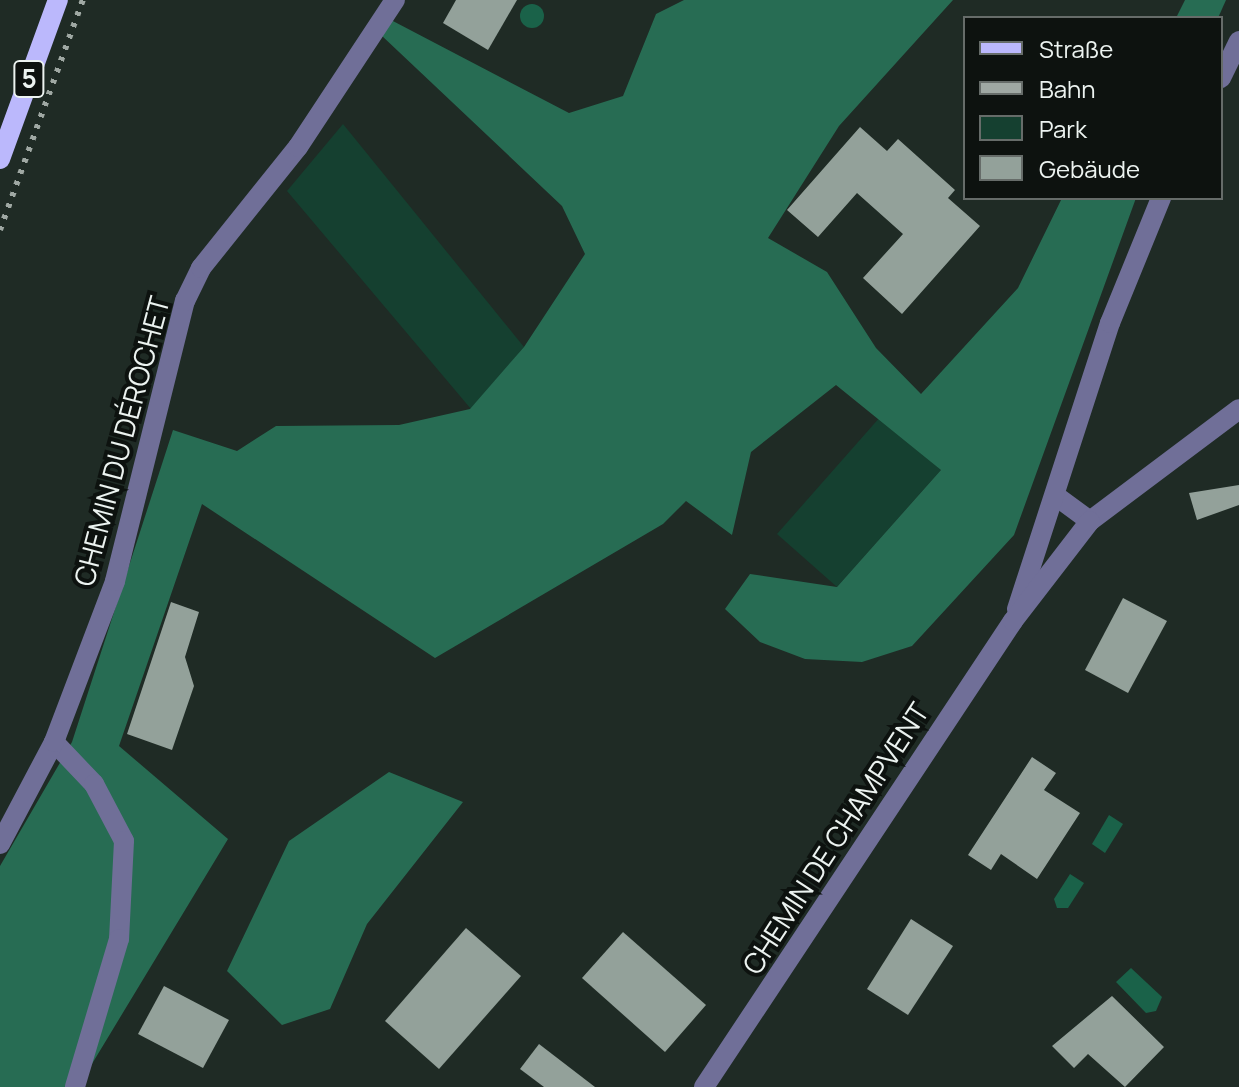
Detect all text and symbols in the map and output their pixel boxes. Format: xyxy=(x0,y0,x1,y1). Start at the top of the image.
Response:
legend xyxy=(963,16,1223,200)
text: Straße xyxy=(1039,32,1113,65)
road number: 5 xyxy=(13,57,45,101)
text: Bahn xyxy=(1039,72,1096,105)
text: Park xyxy=(1039,112,1087,145)
text: Gebäude xyxy=(1039,152,1140,185)
street label: CHEMIN DU DÉROCHET xyxy=(66,292,176,590)
street label: CHEMIN DE CHAMPVENT xyxy=(735,696,935,980)

